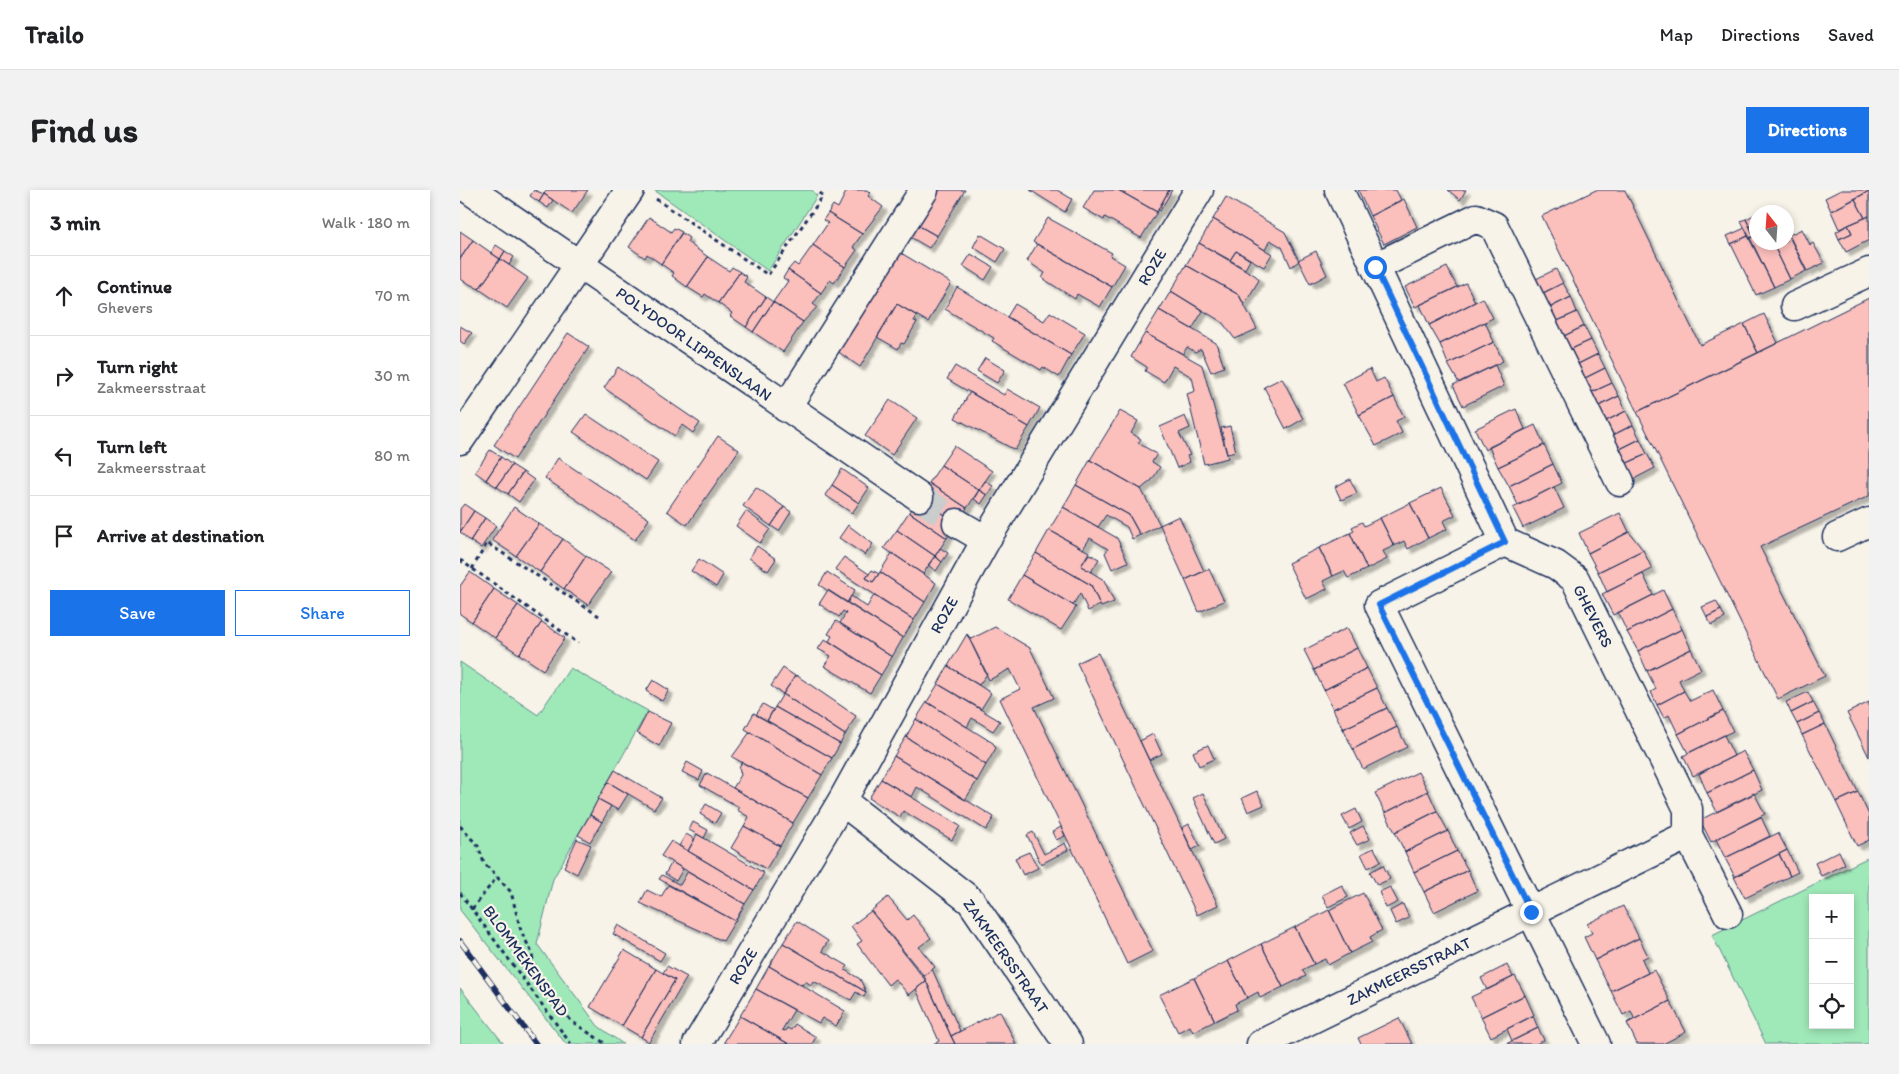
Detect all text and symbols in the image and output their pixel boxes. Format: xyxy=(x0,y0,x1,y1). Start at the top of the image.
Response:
text: Trailo xyxy=(25,20,84,49)
text: Map xyxy=(1660,24,1693,46)
text: Directions xyxy=(1721,24,1800,46)
text: Saved xyxy=(1828,24,1874,46)
button: Directions xyxy=(1746,107,1869,153)
text: Find us xyxy=(30,109,138,151)
north arrow xyxy=(1749,205,1794,250)
text: 3 min xyxy=(50,210,100,235)
text: Walk · 180 m xyxy=(322,213,410,232)
street label: ROZE xyxy=(1134,245,1170,289)
route start xyxy=(1364,256,1387,279)
text: Continue xyxy=(97,275,172,298)
icon: ahead xyxy=(50,282,78,310)
street label: POLYDOOR LIPPENSLAAN xyxy=(613,283,775,405)
text: 70 m xyxy=(375,286,410,305)
text: Ghevers xyxy=(97,298,153,317)
text: Turn right xyxy=(97,355,178,378)
icon: right xyxy=(50,362,78,390)
text: 30 m xyxy=(374,366,410,385)
text: Zakmeersstraat xyxy=(97,378,206,397)
text: Turn left xyxy=(97,435,167,458)
icon: left xyxy=(50,442,78,470)
text: 80 m xyxy=(374,446,410,465)
text: Zakmeersstraat xyxy=(97,458,206,477)
icon: arrive xyxy=(50,522,78,550)
text: Arrive at destination xyxy=(97,524,264,547)
street label: GHEVERS xyxy=(1569,581,1617,651)
button: Save xyxy=(50,590,225,636)
button: Share xyxy=(235,590,410,636)
street label: ROZE xyxy=(926,593,962,637)
map controls xyxy=(1809,894,1854,1029)
button: + xyxy=(1809,894,1854,939)
street label: ZAKMEERSSTRAAT xyxy=(959,895,1053,1017)
route end xyxy=(1520,901,1543,924)
street label: BLOMMEKENSPAD xyxy=(479,902,573,1020)
street label: ZAKMEERSSTRAAT xyxy=(1344,933,1474,1009)
button: − xyxy=(1809,939,1854,984)
street label: ROZE xyxy=(725,944,761,988)
button: locate xyxy=(1809,984,1854,1029)

